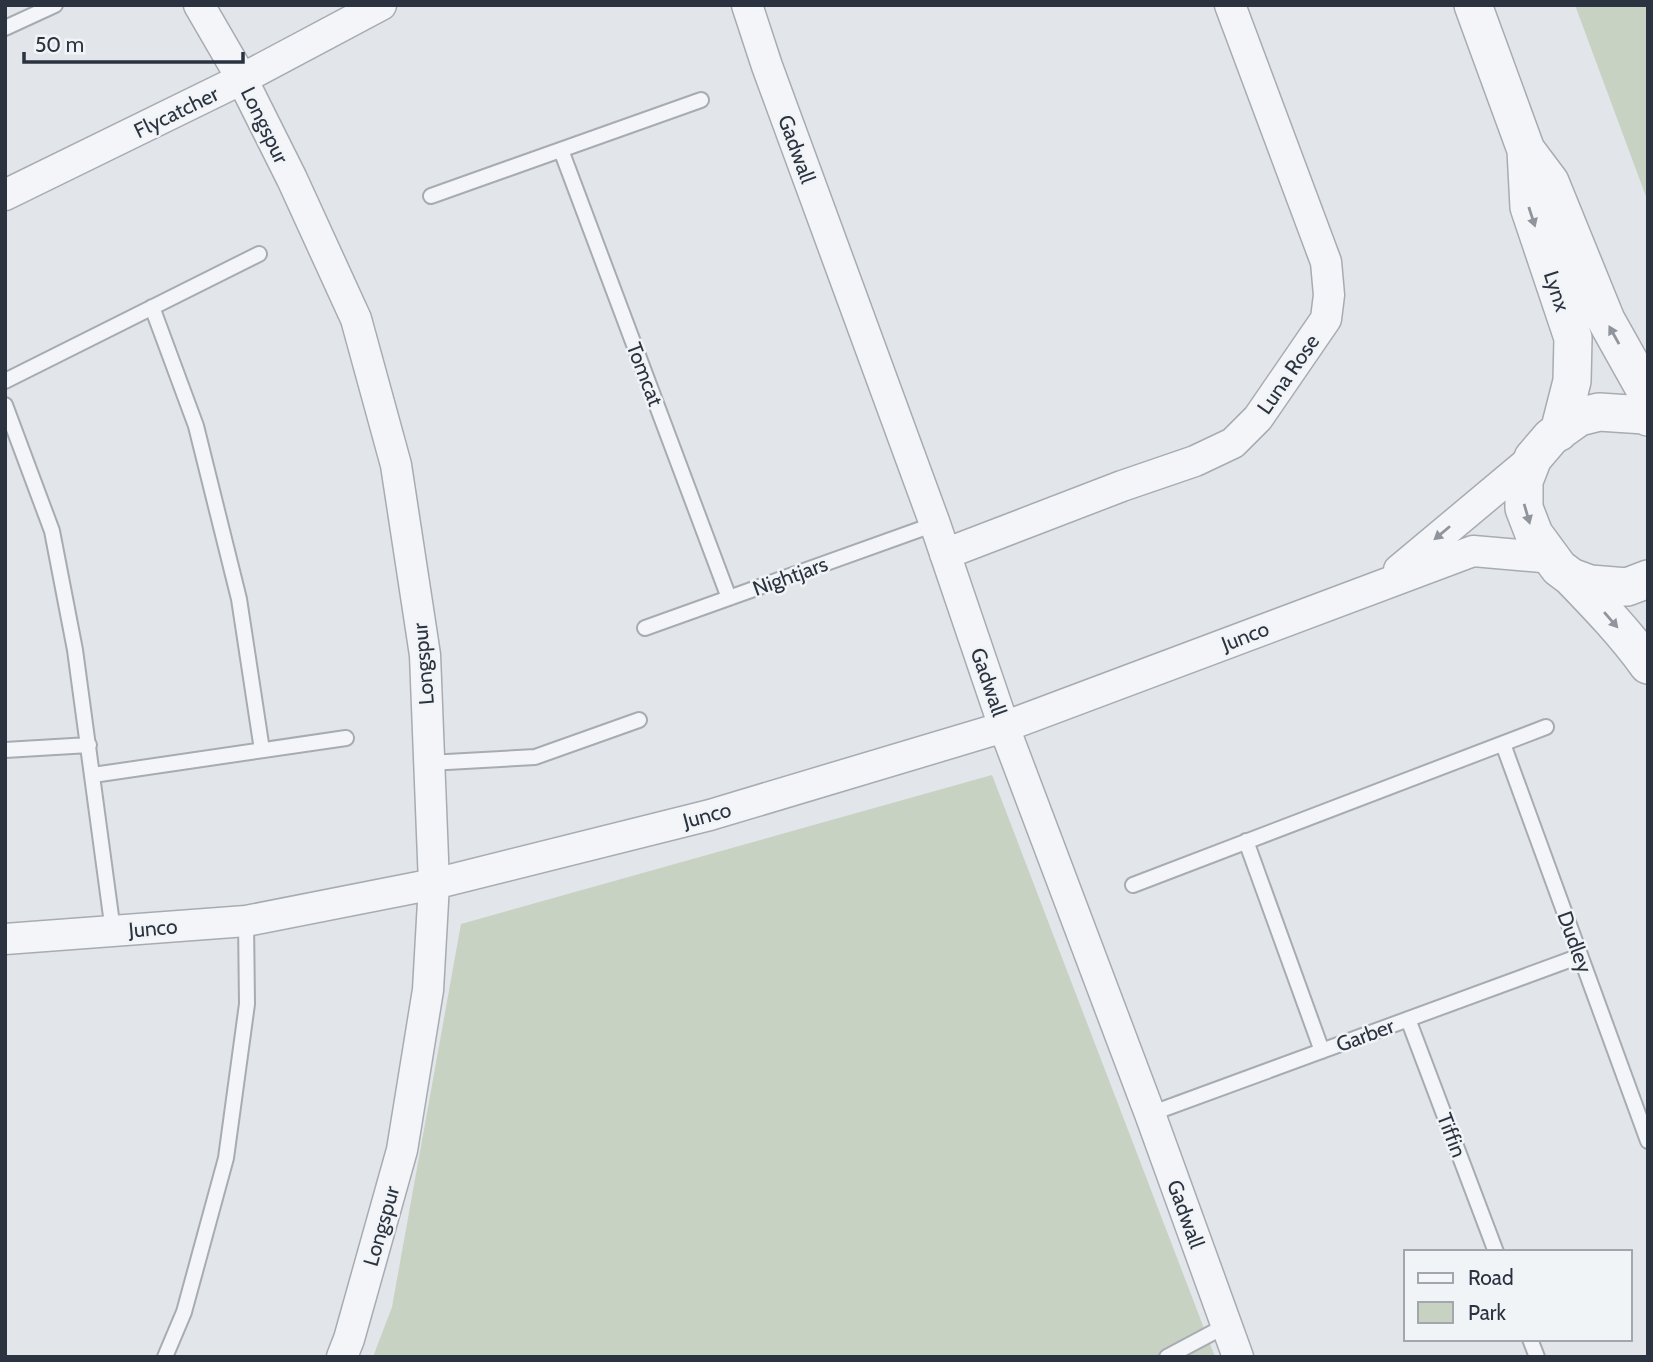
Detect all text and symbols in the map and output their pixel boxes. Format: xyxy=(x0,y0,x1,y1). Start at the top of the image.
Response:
scale bar xyxy=(24,21,243,65)
text: 50 m xyxy=(35,32,84,57)
street label: Flycatcher xyxy=(130,81,223,143)
street label: Longspur xyxy=(236,83,294,168)
street label: Gadwall xyxy=(773,111,821,187)
one-way arrow xyxy=(1528,207,1538,228)
street label: Lynx xyxy=(1539,268,1575,315)
one-way arrow xyxy=(1608,326,1620,345)
street label: Luna Rose xyxy=(1252,329,1325,419)
street label: Tomcat xyxy=(622,339,668,409)
one-way arrow xyxy=(1523,504,1533,525)
one-way arrow xyxy=(1434,525,1451,540)
street label: Nightjars xyxy=(749,551,831,602)
one-way arrow xyxy=(1603,611,1619,629)
street label: Junco xyxy=(1217,616,1272,657)
street label: Longspur xyxy=(407,622,439,706)
street label: Gadwall xyxy=(966,644,1012,720)
street label: Junco xyxy=(679,797,734,834)
street label: Dudley xyxy=(1552,908,1598,977)
street label: Junco xyxy=(127,913,178,943)
street label: Garber xyxy=(1333,1013,1398,1057)
street label: Tiffin xyxy=(1432,1109,1472,1161)
street label: Gadwall xyxy=(1162,1176,1210,1252)
street label: Longspur xyxy=(358,1183,404,1269)
legend xyxy=(1404,1250,1632,1341)
text: Road xyxy=(1468,1265,1514,1290)
text: Park xyxy=(1468,1300,1506,1325)

